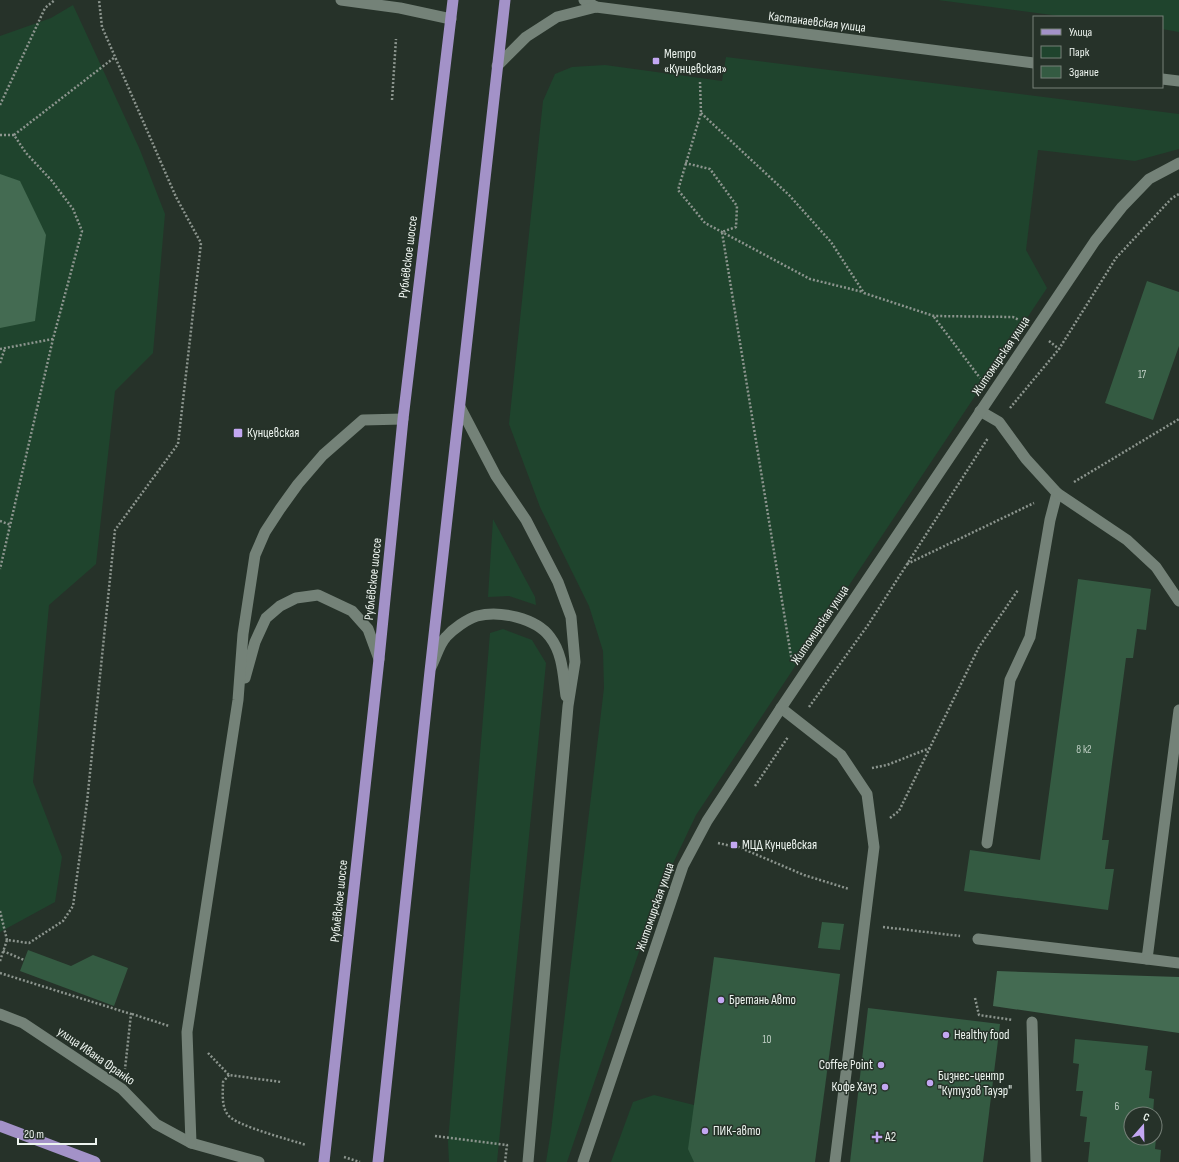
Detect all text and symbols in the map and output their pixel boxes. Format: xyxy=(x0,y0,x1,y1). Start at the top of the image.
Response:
street label: Кастанаевская улица xyxy=(767,8,867,36)
legend xyxy=(1033,16,1163,88)
text: Улица xyxy=(1069,25,1093,40)
text: Парк xyxy=(1069,45,1090,60)
place label: Метро «Кунцевская» xyxy=(664,46,727,77)
marker: Метро «Кунцевская» xyxy=(651,56,661,66)
text: Здание xyxy=(1069,65,1099,80)
street label: Рублёвское шоссе xyxy=(395,215,421,299)
street label: Житомирская улица xyxy=(969,313,1033,399)
house number: 17 xyxy=(1138,368,1147,381)
place label: Кунцевская xyxy=(247,425,299,441)
marker: Кунцевская xyxy=(232,427,244,439)
street label: Рублёвское шоссе xyxy=(361,537,385,621)
street label: Житомирская улица xyxy=(788,582,852,668)
house number: 8 к2 xyxy=(1076,743,1092,756)
place label: МЦД Кунцевская xyxy=(742,837,817,853)
marker: МЦД Кунцевская xyxy=(729,840,739,850)
street label: Рублёвское шоссе xyxy=(327,859,351,943)
street label: Житомирская улица xyxy=(632,861,678,953)
place label: Бретань Авто xyxy=(729,992,796,1008)
marker: Бретань Авто xyxy=(716,995,726,1005)
street label: улица Ивана Франко xyxy=(54,1023,138,1089)
place label: Healthy food xyxy=(954,1027,1010,1043)
marker: Healthy food xyxy=(941,1030,951,1040)
house number: 10 xyxy=(763,1033,771,1046)
place label: Coffee Point xyxy=(819,1057,873,1073)
marker: Coffee Point xyxy=(876,1060,886,1070)
place label: Бизнес-центр "Кутузов Тауэр" xyxy=(938,1068,1012,1099)
marker: Бизнес-центр "Кутузов Тауэр" xyxy=(925,1078,935,1088)
place label: Кофе Хауз xyxy=(832,1079,877,1095)
marker: Кофе Хауз xyxy=(880,1082,890,1092)
house number: 6 xyxy=(1115,1100,1120,1113)
north arrow xyxy=(1123,1106,1163,1146)
text: С xyxy=(1141,1110,1151,1124)
scale bar xyxy=(18,1120,96,1146)
place label: ПИК-авто xyxy=(713,1123,761,1139)
marker: ПИК-авто xyxy=(700,1126,710,1136)
text: 20 m xyxy=(24,1127,44,1142)
place label: А2 xyxy=(884,1129,896,1145)
marker: А2 xyxy=(872,1132,882,1142)

